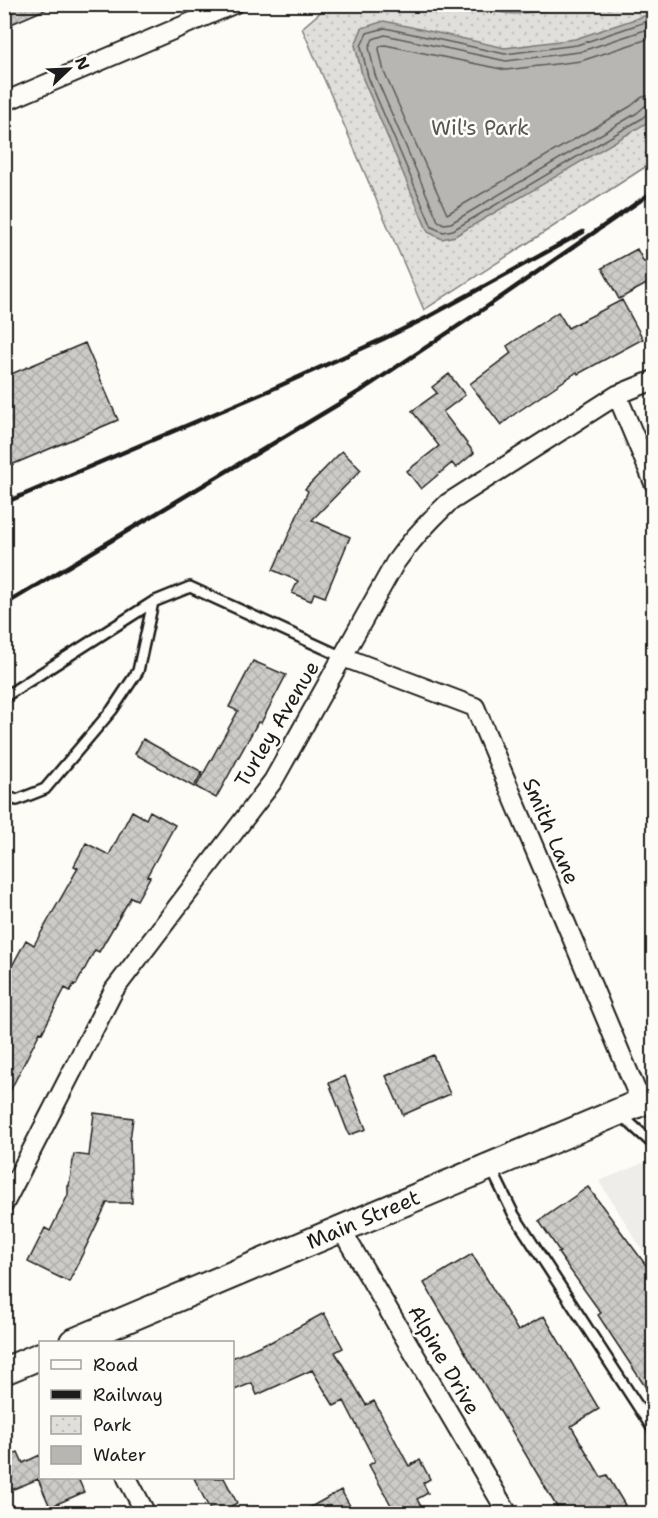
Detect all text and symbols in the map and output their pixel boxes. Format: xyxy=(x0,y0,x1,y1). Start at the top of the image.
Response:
north arrow xyxy=(39,39,99,99)
text: N xyxy=(70,53,94,73)
park label: Wil's Park xyxy=(431,114,529,142)
street label: Turley Avenue xyxy=(228,655,326,793)
street label: Smith Lane xyxy=(516,773,586,889)
street label: Main Street xyxy=(302,1183,424,1256)
street label: Alpine Drive xyxy=(401,1300,487,1420)
legend xyxy=(39,1341,234,1479)
text: Road xyxy=(93,1353,138,1377)
text: Railway xyxy=(93,1383,163,1407)
text: Park xyxy=(93,1413,132,1437)
text: Water xyxy=(93,1443,146,1467)

